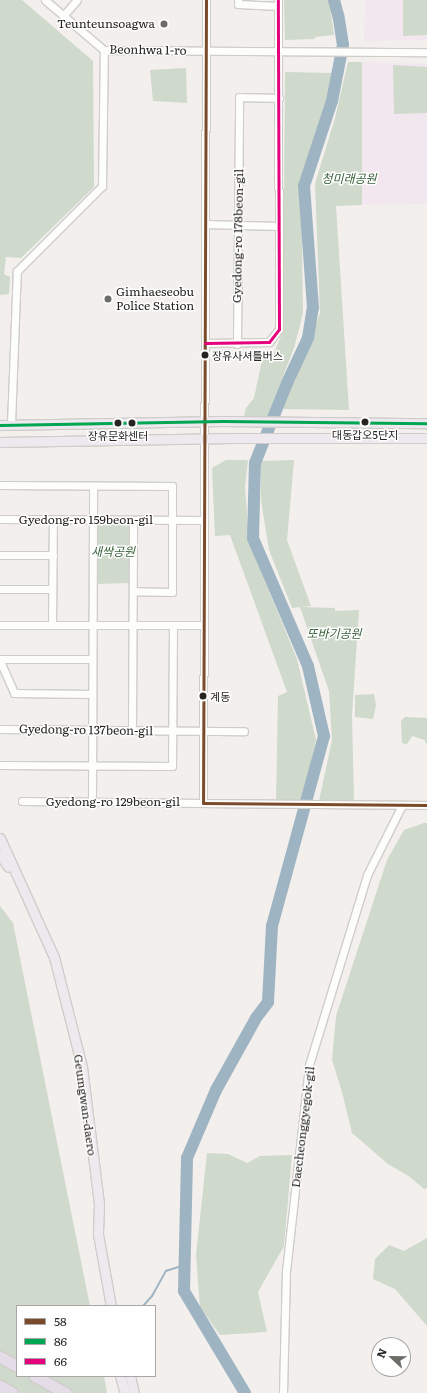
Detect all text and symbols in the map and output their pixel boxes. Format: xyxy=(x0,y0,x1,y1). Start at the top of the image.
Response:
place label: Teunteunsoagwa xyxy=(57,17,155,31)
marker: Teunteunsoagwa xyxy=(158,18,170,30)
street label: Beonhwa 1-ro xyxy=(109,42,187,58)
street label: Gyedong-ro 178beon-gil xyxy=(230,169,246,303)
park label: 청미래공원 xyxy=(321,172,377,186)
place label: Gimhaeseobu Police Station xyxy=(116,285,194,313)
marker: Gimhaeseobu Police Station xyxy=(103,294,113,304)
place label: 장유사셔틀버스 xyxy=(212,348,283,362)
marker: 장유사셔틀버스 xyxy=(200,350,210,360)
marker: 대동갑오5단지 xyxy=(360,417,370,427)
marker: 장유문화센터 xyxy=(113,418,123,428)
unlabelled marker xyxy=(127,418,137,428)
place label: 대동갑오5단지 xyxy=(332,427,398,441)
place label: 장유문화센터 xyxy=(88,428,148,442)
street label: Gyedong-ro 159beon-gil xyxy=(19,513,153,527)
park label: 새싹공원 xyxy=(91,545,135,559)
park label: 또바기공원 xyxy=(306,627,362,641)
place label: 계동 xyxy=(210,689,230,703)
marker: 계동 xyxy=(198,691,208,701)
street label: Gyedong-ro 137beon-gil xyxy=(19,722,153,738)
street label: Gyedong-ro 129beon-gil xyxy=(46,795,180,809)
street label: Geumgwan-daero xyxy=(71,1053,99,1157)
street label: Daecheonggyegok-gil xyxy=(288,1065,318,1189)
legend xyxy=(16,1305,156,1377)
text: 58 xyxy=(54,1312,67,1330)
text: 86 xyxy=(54,1332,67,1350)
north arrow xyxy=(371,1337,411,1377)
text: N xyxy=(372,1346,390,1360)
text: 66 xyxy=(54,1352,67,1370)

